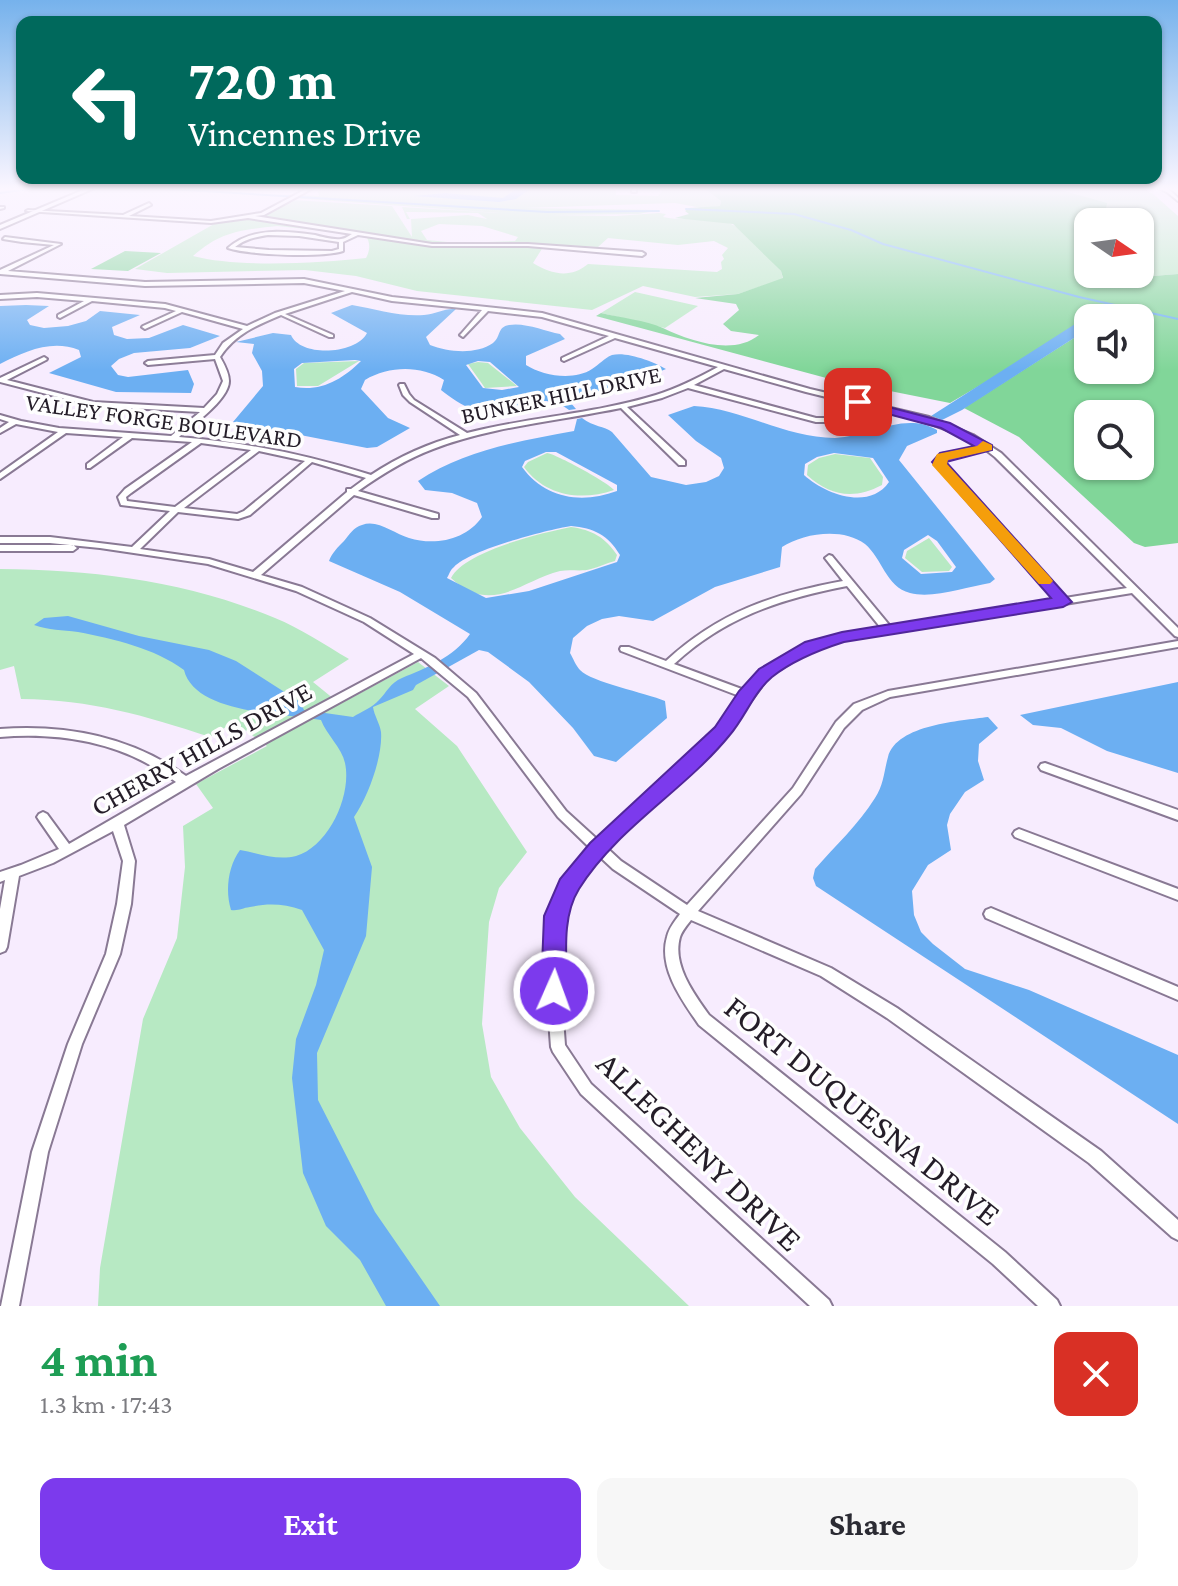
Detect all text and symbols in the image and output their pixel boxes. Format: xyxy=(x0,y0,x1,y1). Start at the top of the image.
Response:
icon: left xyxy=(56,48,160,152)
text: 720 m xyxy=(188,49,336,111)
text: Vincennes Drive xyxy=(188,114,421,154)
north arrow xyxy=(1074,208,1154,288)
map controls xyxy=(1074,208,1154,480)
button: sound xyxy=(1074,304,1154,384)
street label: BUNKER HILL DRIVE xyxy=(458,360,663,429)
pin xyxy=(824,368,892,436)
icon: arrive xyxy=(836,380,880,424)
street label: VALLEY FORGE BOULEVARD xyxy=(24,388,304,453)
button: search xyxy=(1074,400,1154,480)
street label: CHERRY HILLS DRIVE xyxy=(86,675,317,822)
position arrow xyxy=(512,949,596,1033)
street label: FORT DUQUESNA DRIVE xyxy=(717,988,1008,1233)
street label: ALLEGHENY DRIVE xyxy=(590,1044,810,1258)
button: close xyxy=(1054,1332,1138,1416)
text: 4 min xyxy=(40,1333,157,1386)
text: 1.3 km · 17:43 xyxy=(40,1390,173,1419)
button: Exit xyxy=(40,1478,581,1570)
button: Share xyxy=(597,1478,1138,1570)

